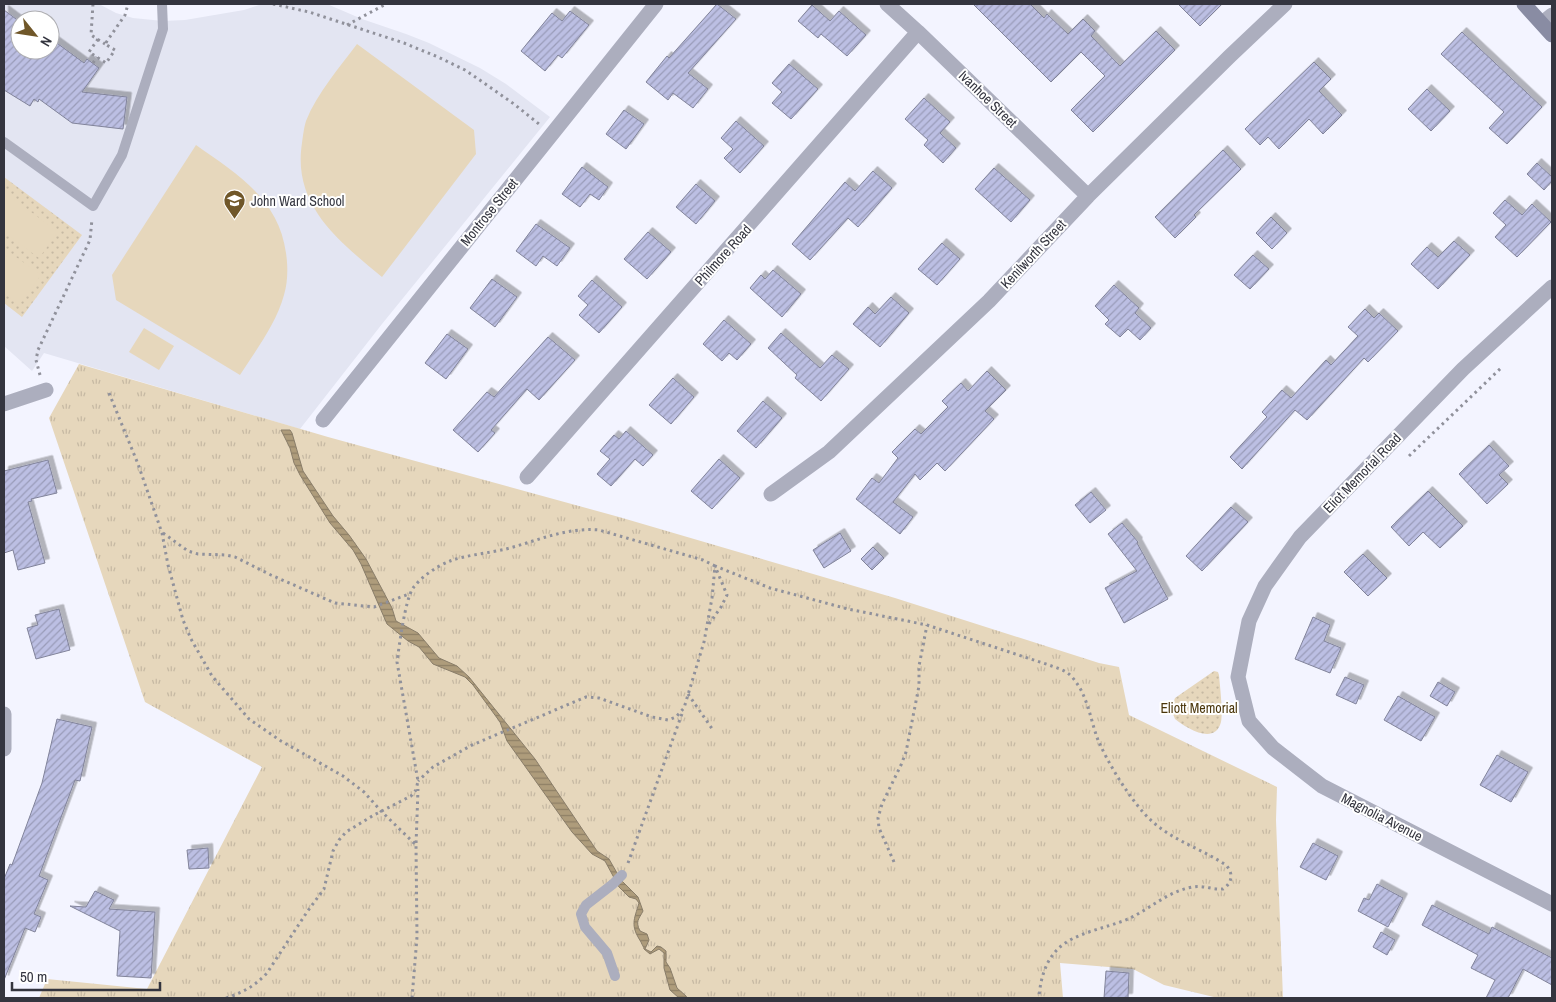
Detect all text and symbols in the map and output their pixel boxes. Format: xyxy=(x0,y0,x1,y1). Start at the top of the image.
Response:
north arrow xyxy=(10,10,60,60)
text: N xyxy=(36,33,56,50)
street label: Ivanhoe Street xyxy=(955,67,1021,131)
street label: Montrose Street xyxy=(456,175,522,249)
school or university icon: John Ward School xyxy=(223,189,247,220)
place label: John Ward School xyxy=(251,192,344,210)
street label: Kenilworth Street xyxy=(996,216,1070,292)
street label: Philmore Road xyxy=(691,221,755,289)
street label: Eliot Memorial Road xyxy=(1319,429,1405,517)
park label: Eliott Memorial xyxy=(1160,699,1238,717)
street label: Magnolia Avenue xyxy=(1338,789,1426,845)
scale bar xyxy=(12,960,160,992)
text: 50 m xyxy=(20,966,47,987)

